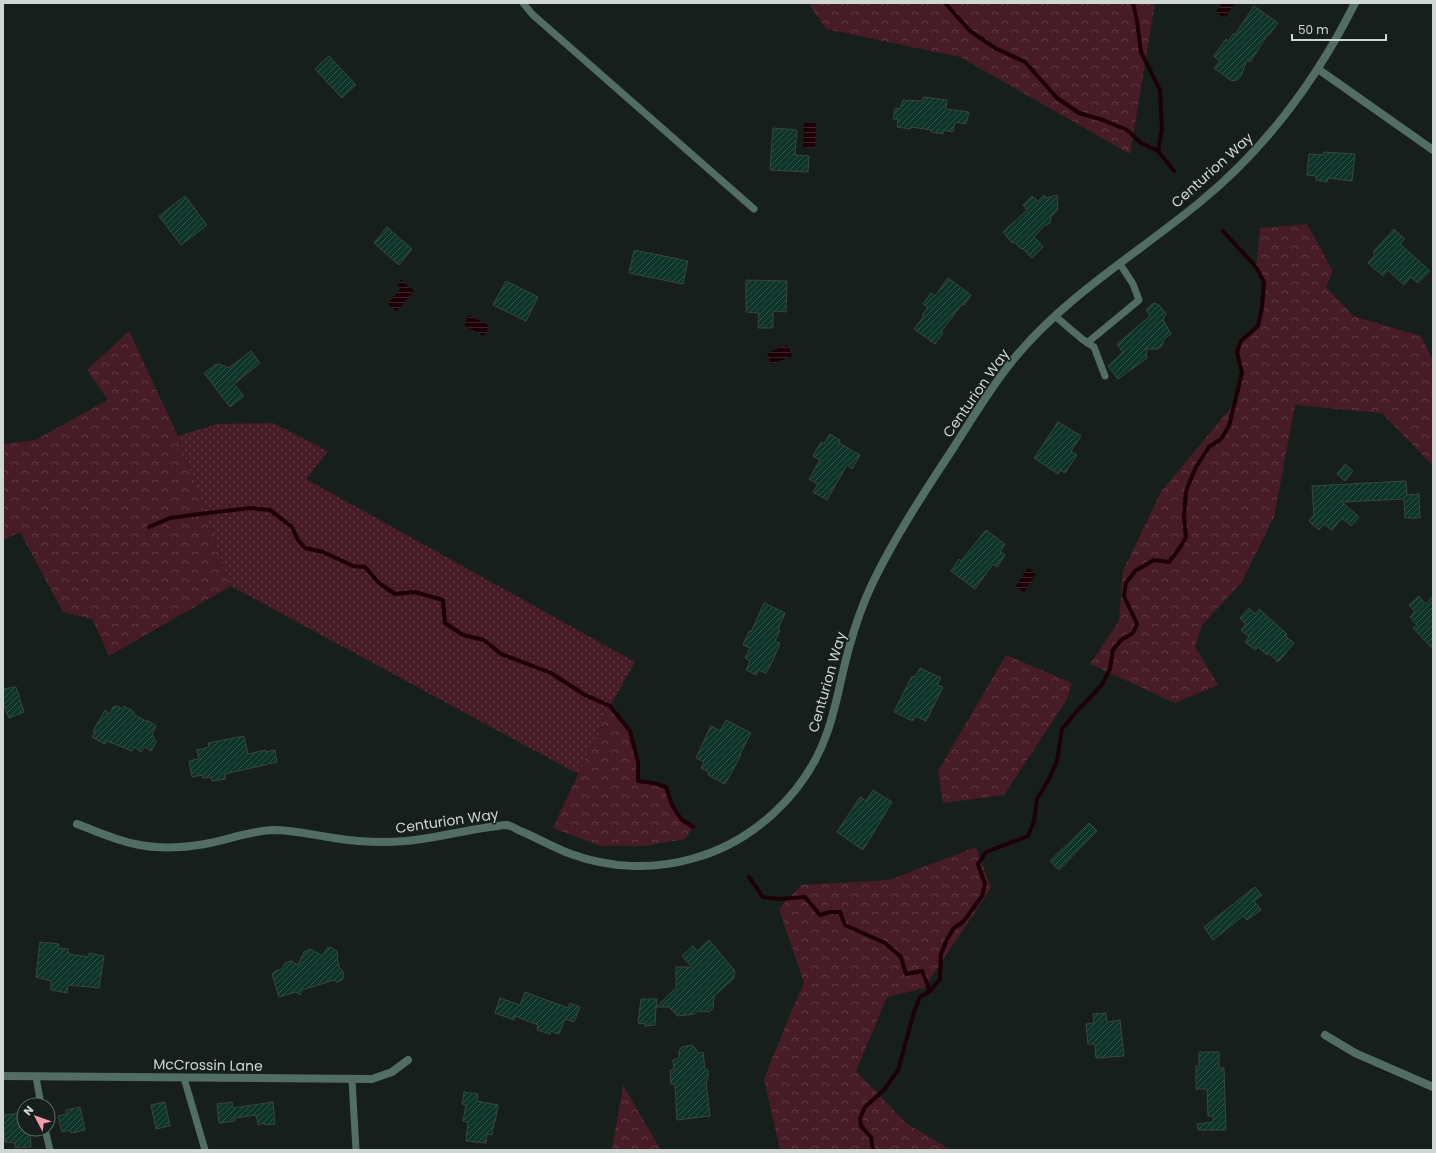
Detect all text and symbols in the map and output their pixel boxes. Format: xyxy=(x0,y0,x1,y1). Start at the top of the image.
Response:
scale bar xyxy=(1292,16,1386,42)
text: 50 m xyxy=(1298,21,1329,38)
street label: Centurion Way xyxy=(1167,128,1257,212)
street label: Centurion Way xyxy=(938,345,1014,441)
street label: Centurion Way xyxy=(803,629,851,735)
street label: Centurion Way xyxy=(394,804,500,838)
street label: McCrossin Lane xyxy=(153,1054,263,1076)
north arrow xyxy=(16,1097,56,1137)
text: N xyxy=(20,1102,37,1119)

